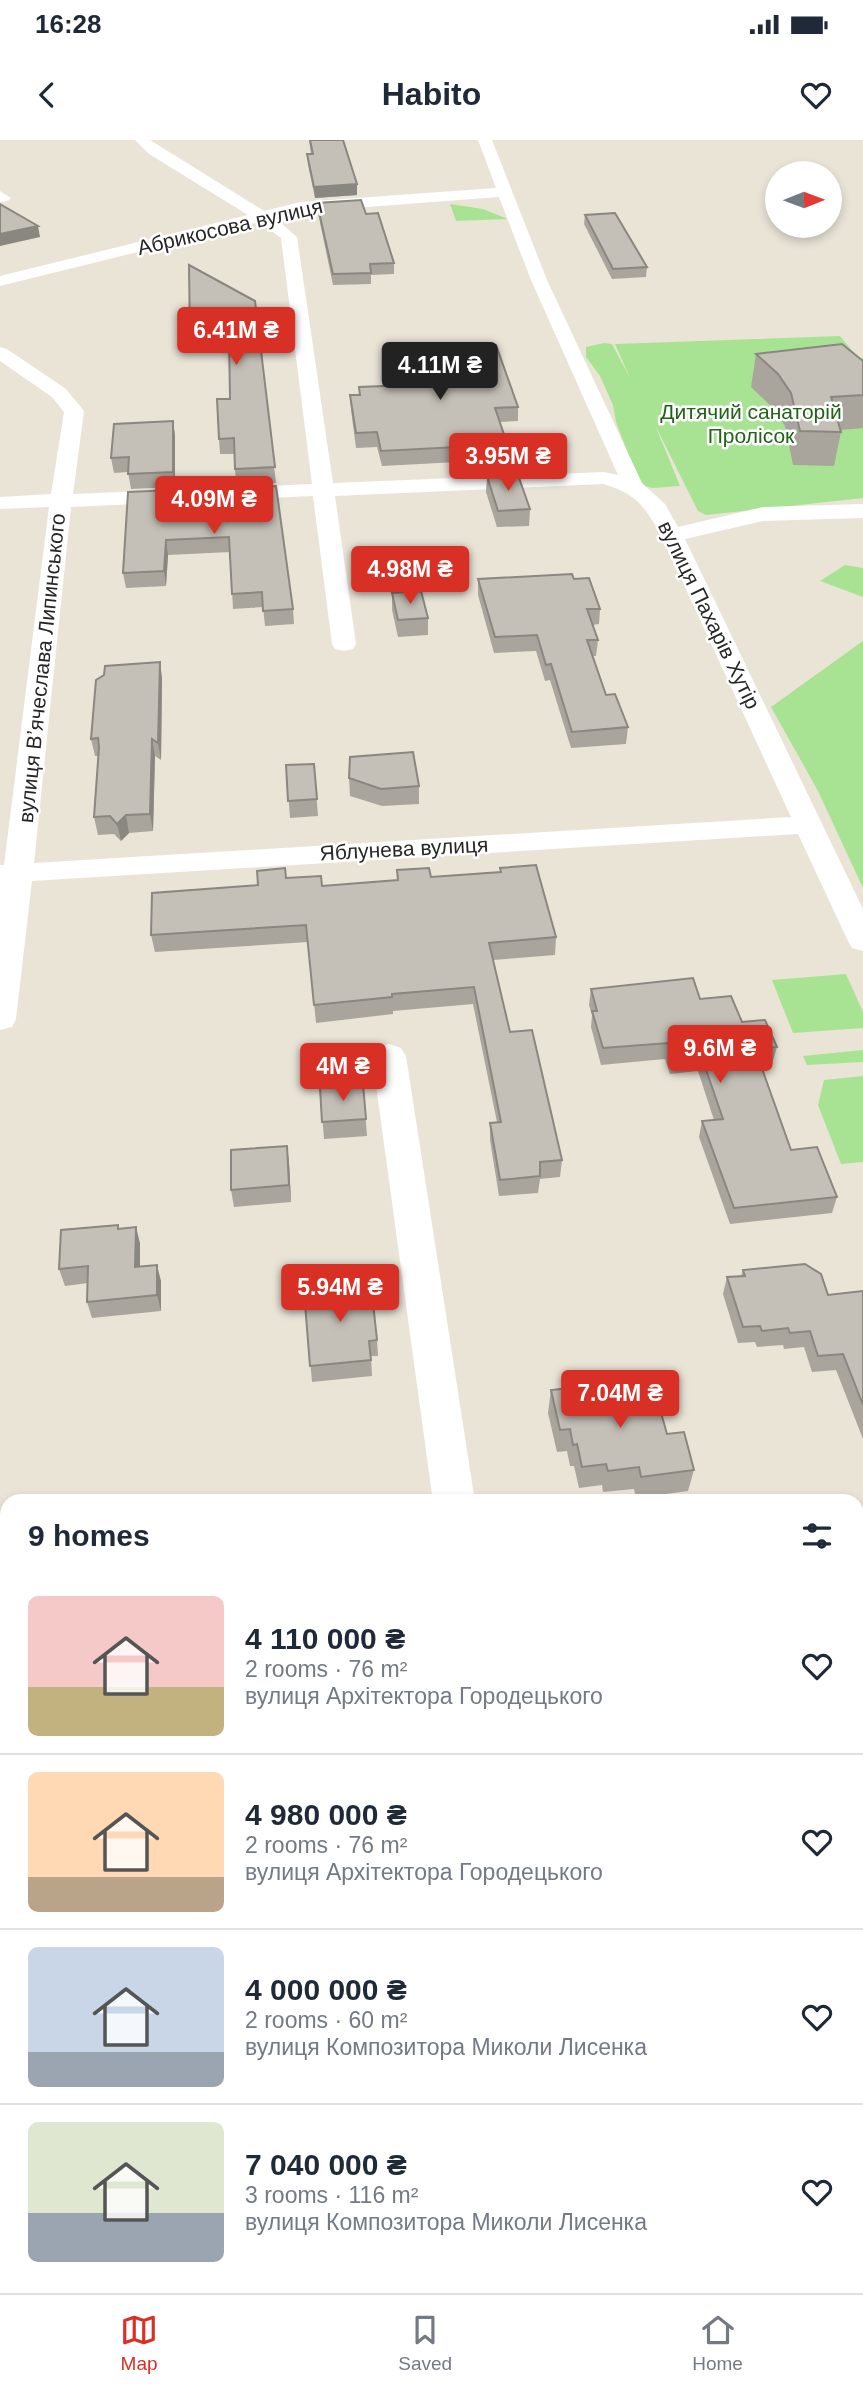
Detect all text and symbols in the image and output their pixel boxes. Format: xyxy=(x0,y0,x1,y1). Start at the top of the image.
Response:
text: 16:28 xyxy=(35,9,102,39)
icon: back xyxy=(28,76,66,114)
text: Habito xyxy=(382,76,481,112)
icon: heart xyxy=(797,76,835,114)
north arrow xyxy=(765,161,842,238)
map controls xyxy=(765,161,842,238)
street label: Абрикосова вулиця xyxy=(135,194,325,259)
pin: 6.41M ₴ xyxy=(171,308,301,367)
text: 6.41M ₴ xyxy=(193,317,279,343)
pin: 4.11M ₴ xyxy=(375,342,505,402)
text: 4.11M ₴ xyxy=(398,352,482,378)
park label: Дитячий санаторій Пролісок xyxy=(660,400,842,447)
pin: 3.95M ₴ xyxy=(443,434,573,493)
text: 3.95M ₴ xyxy=(465,443,551,469)
pin: 4.09M ₴ xyxy=(149,476,279,536)
text: 4.09M ₴ xyxy=(171,486,257,512)
street label: вулиця Вʼячеслава Липинського xyxy=(14,512,69,824)
street label: вулиця Пахарів Хутір xyxy=(654,517,765,712)
pin: 4.98M ₴ xyxy=(345,546,475,606)
text: 4.98M ₴ xyxy=(367,556,453,582)
street label: Яблунева вулиця xyxy=(319,833,489,864)
pin: 9.6M ₴ xyxy=(663,1026,777,1085)
text: 9.6M ₴ xyxy=(684,1035,756,1061)
pin: 4M ₴ xyxy=(302,1044,384,1103)
text: 4M ₴ xyxy=(316,1053,370,1079)
pin: 5.94M ₴ xyxy=(275,1264,405,1324)
text: 5.94M ₴ xyxy=(297,1274,383,1300)
pin: 7.04M ₴ xyxy=(555,1370,685,1430)
text: 7.04M ₴ xyxy=(577,1380,663,1406)
icon: filters xyxy=(798,1517,836,1555)
text: 9 homes xyxy=(28,1519,150,1552)
text: 4 110 000 ₴ xyxy=(245,1622,405,1655)
icon: home xyxy=(84,1624,168,1708)
icon: heart xyxy=(798,1647,836,1685)
text: 2 rooms · 76 m² xyxy=(245,1656,407,1682)
text: вулиця Архітектора Городецького xyxy=(245,1683,603,1709)
text: 4 980 000 ₴ xyxy=(245,1798,407,1831)
icon: home xyxy=(84,1800,168,1884)
icon: heart xyxy=(798,1823,836,1861)
text: 2 rooms · 76 m² xyxy=(245,1832,407,1858)
text: вулиця Архітектора Городецького xyxy=(245,1859,603,1885)
text: 4 000 000 ₴ xyxy=(245,1973,407,2006)
icon: home xyxy=(84,1975,168,2059)
icon: heart xyxy=(798,1998,836,2036)
text: 2 rooms · 60 m² xyxy=(245,2007,407,2033)
text: вулиця Композитора Миколи Лисенка xyxy=(245,2034,647,2060)
text: 7 040 000 ₴ xyxy=(245,2148,407,2181)
icon: home xyxy=(84,2150,168,2234)
icon: heart xyxy=(798,2173,836,2211)
text: 3 rooms · 116 m² xyxy=(245,2182,418,2208)
text: вулиця Композитора Миколи Лисенка xyxy=(245,2209,647,2235)
tab: Map xyxy=(120,2311,158,2375)
tab: Saved xyxy=(398,2311,452,2375)
tab: Home xyxy=(692,2311,743,2375)

